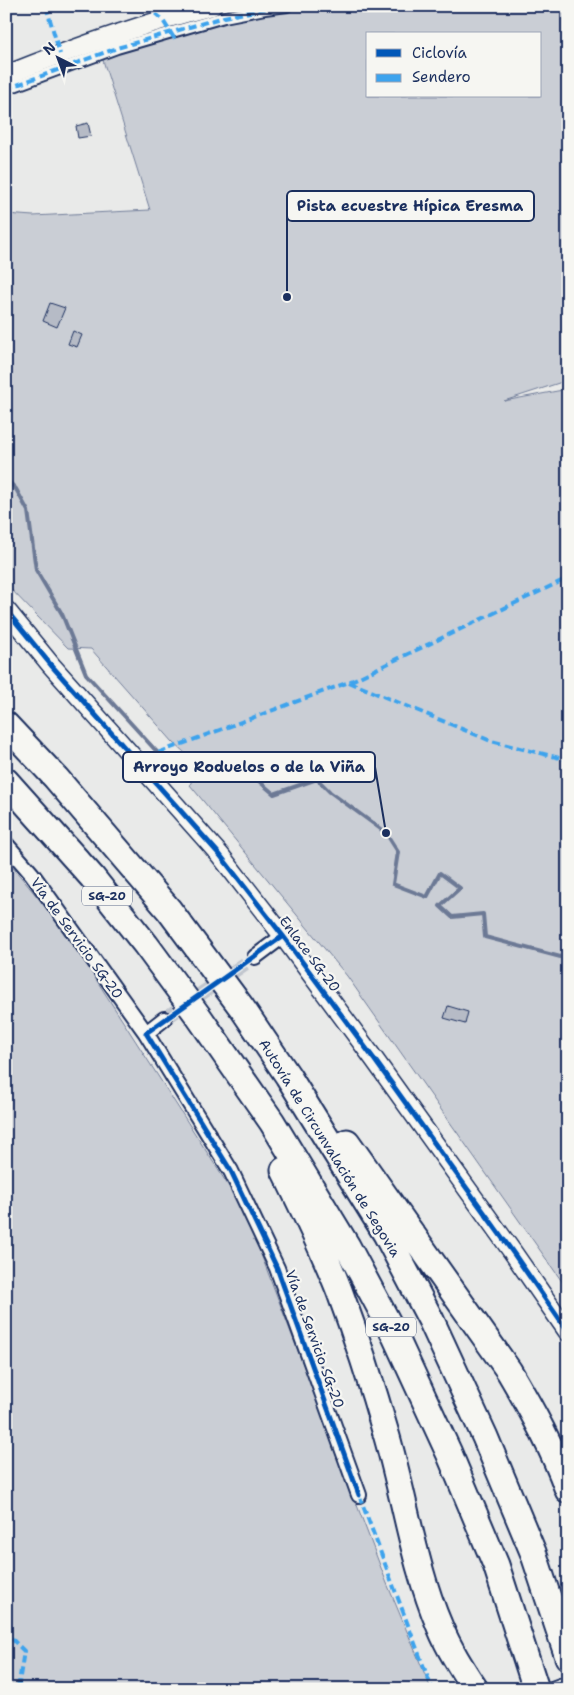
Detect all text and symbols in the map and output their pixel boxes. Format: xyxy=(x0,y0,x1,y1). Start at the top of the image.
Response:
north arrow xyxy=(32,32,82,82)
legend xyxy=(366,32,542,98)
text: N xyxy=(39,38,59,59)
text: Ciclovía xyxy=(412,43,468,63)
text: Sendero xyxy=(412,67,471,87)
callout: Pista ecuestre Hípica Eresma xyxy=(287,191,534,221)
text: Pista ecuestre Hípica Eresma xyxy=(297,196,524,216)
callout: Arroyo Roduelos o de la Viña xyxy=(123,752,375,782)
text: Arroyo Roduelos o de la Viña xyxy=(133,757,366,777)
street label: Vía de Servicio SG-20 xyxy=(27,874,127,1002)
road number: SG-20 xyxy=(82,886,132,906)
street label: Enlace SG-20 xyxy=(276,912,344,996)
street label: Autovía de Circunvalación de Segovia xyxy=(255,1036,405,1261)
street label: Vía de Servicio SG-20 xyxy=(282,1267,348,1411)
road number: SG-20 xyxy=(366,1318,416,1336)

